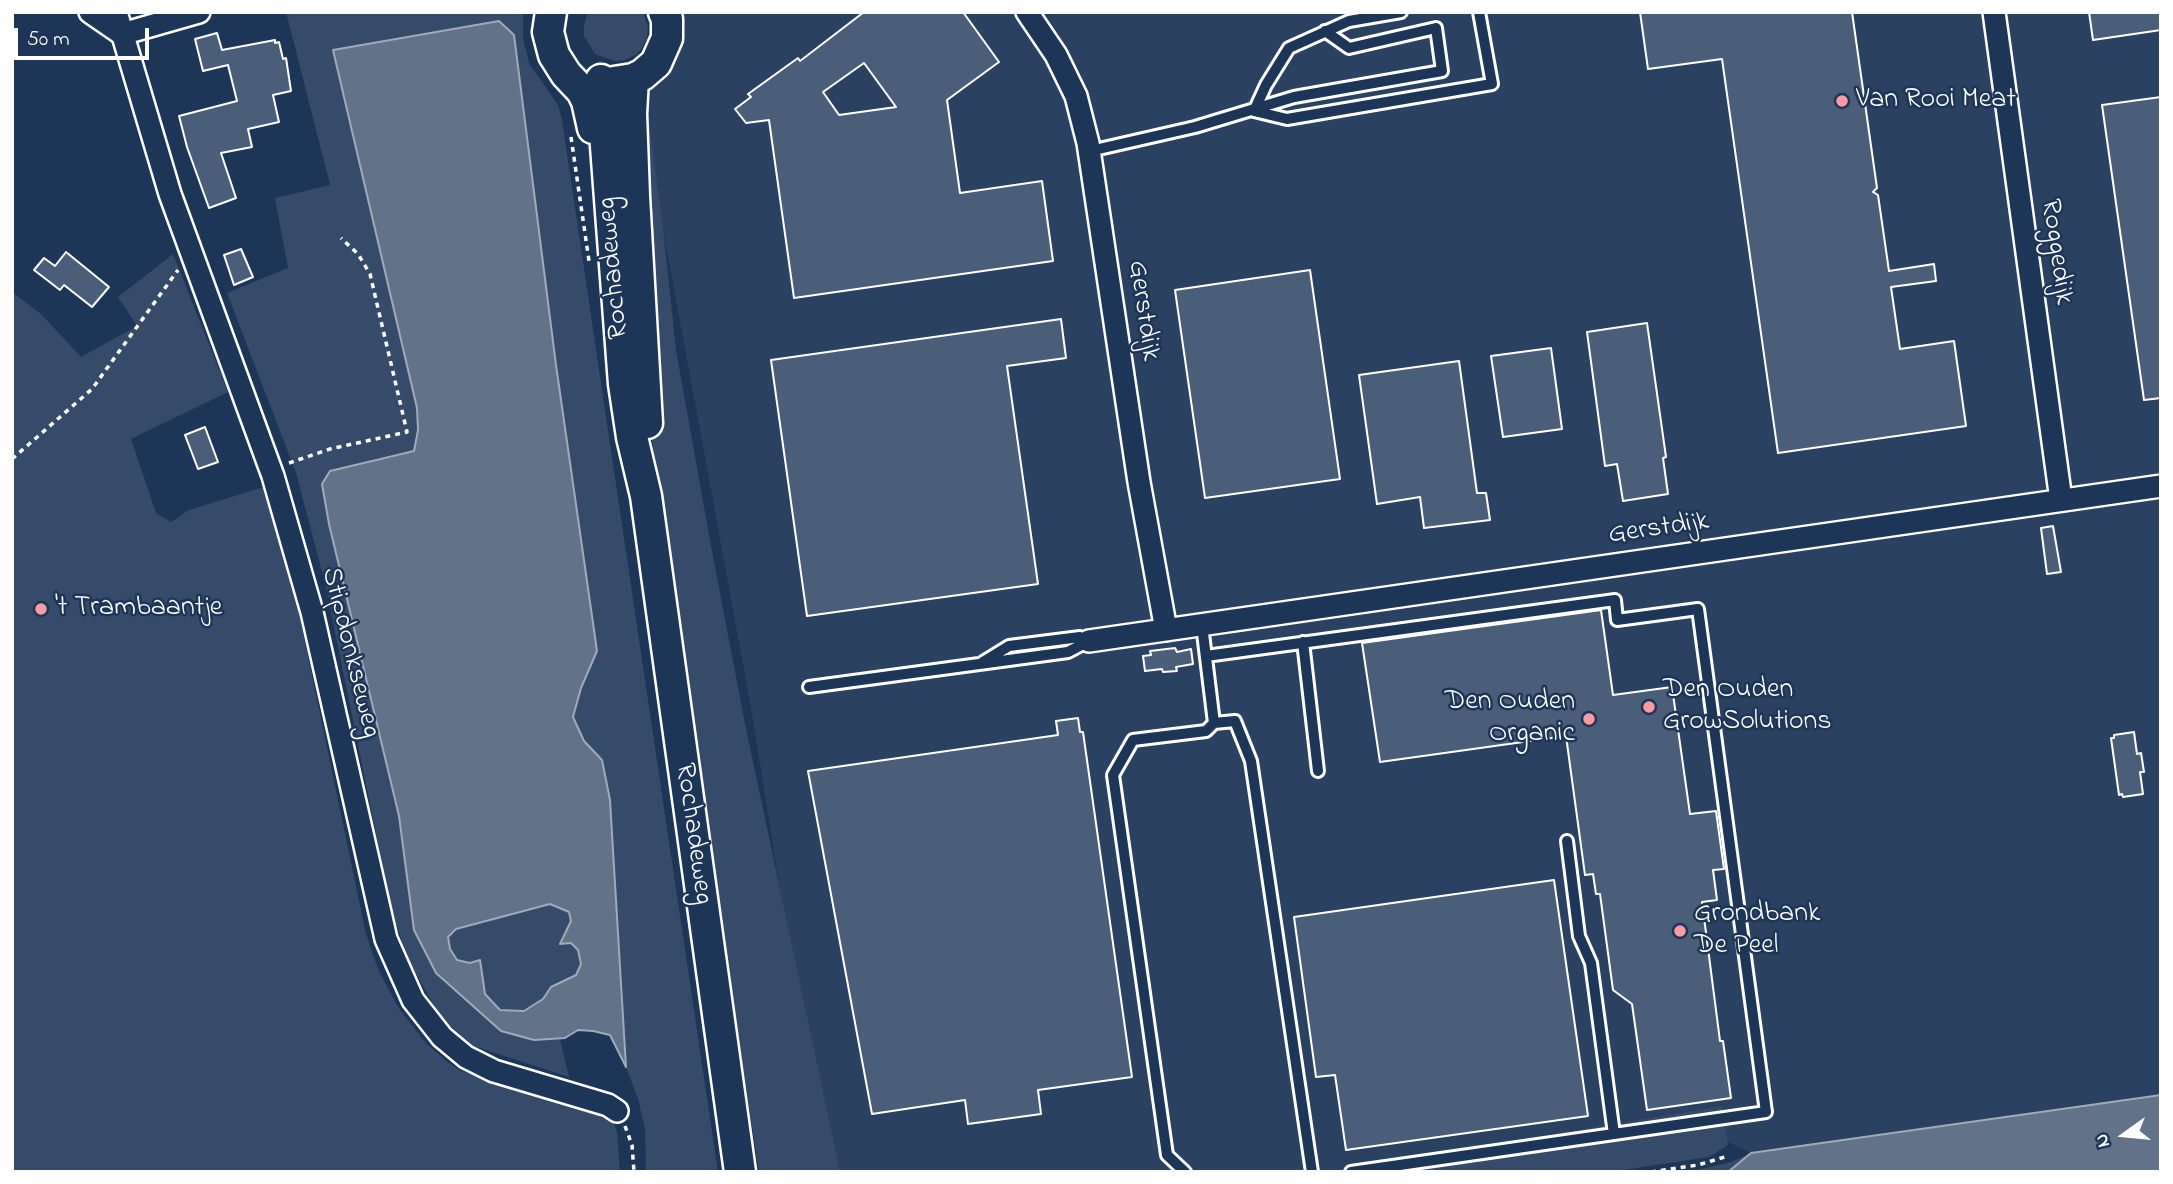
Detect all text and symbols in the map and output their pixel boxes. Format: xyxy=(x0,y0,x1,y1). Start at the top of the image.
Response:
scale bar xyxy=(18,14,152,58)
text: 50 m xyxy=(27,25,70,55)
place label: Van Rooi Meat xyxy=(1856,84,2016,118)
marker: Van Rooi Meat xyxy=(1834,93,1850,109)
street label: Rochadeweg xyxy=(592,195,638,341)
street label: Roggedijk xyxy=(2031,197,2079,307)
street label: Gerstdijk xyxy=(1118,259,1166,363)
street label: Gerstdijk xyxy=(1607,506,1711,554)
street label: Stipdonkseweg xyxy=(312,564,386,742)
place label: 't Trambaantje xyxy=(55,592,222,626)
marker: 't Trambaantje xyxy=(33,601,49,617)
place label: Den Ouden GrowSolutions xyxy=(1663,674,1832,740)
place label: Den Ouden Organic xyxy=(1445,686,1575,752)
marker: Den Ouden GrowSolutions xyxy=(1641,699,1657,715)
marker: Den Ouden Organic xyxy=(1581,711,1597,727)
street label: Rochadeweg xyxy=(665,761,719,907)
place label: Grondbank De Peel xyxy=(1694,898,1820,964)
marker: Grondbank De Peel xyxy=(1672,923,1688,939)
north arrow xyxy=(2089,1100,2159,1170)
text: N xyxy=(2089,1131,2118,1150)

